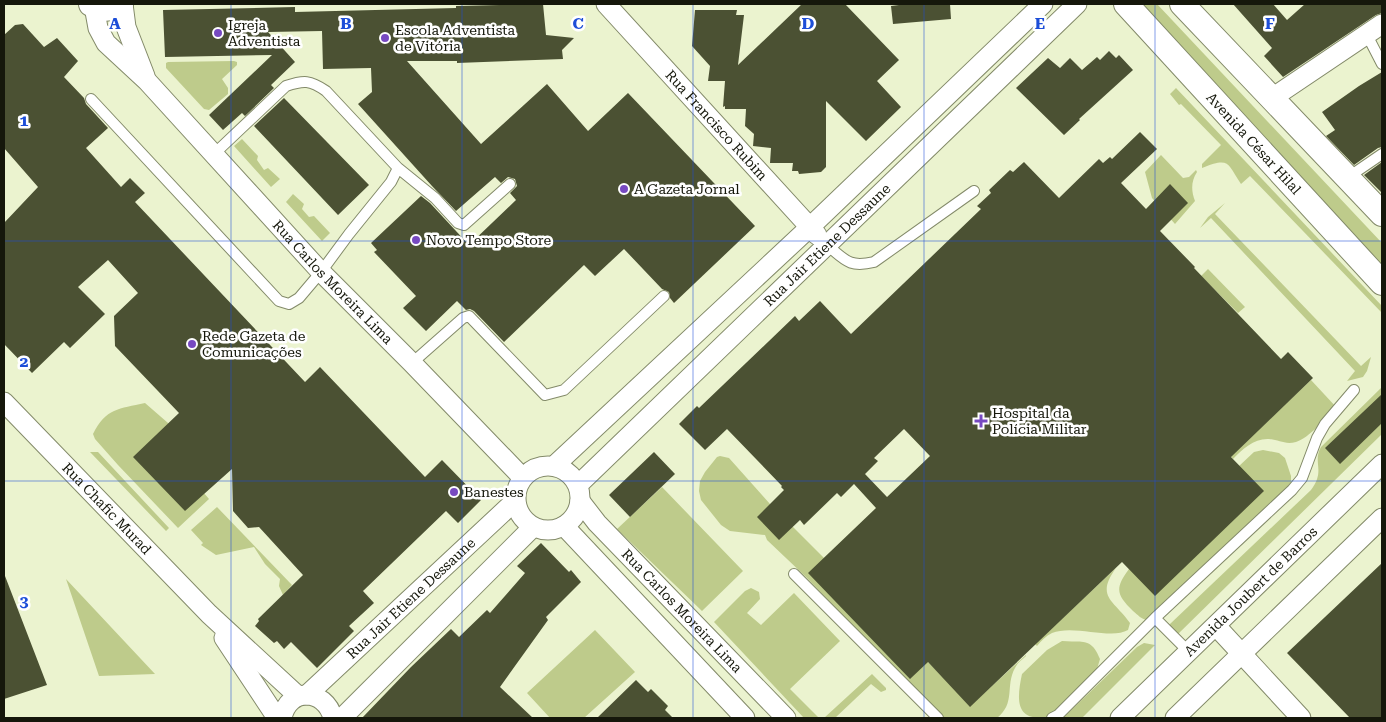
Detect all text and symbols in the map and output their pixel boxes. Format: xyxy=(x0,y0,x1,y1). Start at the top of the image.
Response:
text: A xyxy=(109,14,121,33)
text: B xyxy=(340,14,352,33)
text: C xyxy=(572,14,584,33)
text: D xyxy=(802,14,815,33)
text: E xyxy=(1035,14,1045,33)
text: F xyxy=(1265,14,1275,33)
place label: Igreja Adventista xyxy=(228,17,301,49)
place label: Escola Adventista de Vitória xyxy=(395,22,515,54)
marker: Igreja Adventista xyxy=(212,27,224,39)
marker: Escola Adventista de Vitória xyxy=(379,32,391,44)
street label: Rua Francisco Rubim xyxy=(662,67,771,184)
street label: Avenida César Hilal xyxy=(1203,89,1305,198)
text: 1 xyxy=(20,111,29,130)
street label: Rua Jair Etiene Dessaune xyxy=(760,180,894,310)
place label: A Gazeta Jornal xyxy=(634,181,740,197)
marker: A Gazeta Jornal xyxy=(618,183,630,195)
street label: Rua Carlos Moreira Lima xyxy=(270,217,396,347)
place label: Novo Tempo Store xyxy=(426,232,551,248)
marker: Novo Tempo Store xyxy=(410,234,422,246)
place label: Rede Gazeta de Comunicações xyxy=(202,328,306,360)
marker: Rede Gazeta de Comunicações xyxy=(186,338,198,350)
text: 2 xyxy=(20,352,29,371)
place label: Hospital da Polícia Militar xyxy=(992,405,1087,437)
marker: Hospital da Polícia Militar xyxy=(974,414,988,428)
street label: Rua Chafic Murad xyxy=(59,459,155,557)
place label: Banestes xyxy=(464,484,524,500)
marker: Banestes xyxy=(448,486,460,498)
street label: Avenida Joubert de Barros xyxy=(1181,523,1321,659)
street label: Rua Jair Etiene Dessaune xyxy=(343,534,479,662)
street label: Rua Carlos Moreira Lima xyxy=(619,546,746,676)
text: 3 xyxy=(20,592,29,611)

